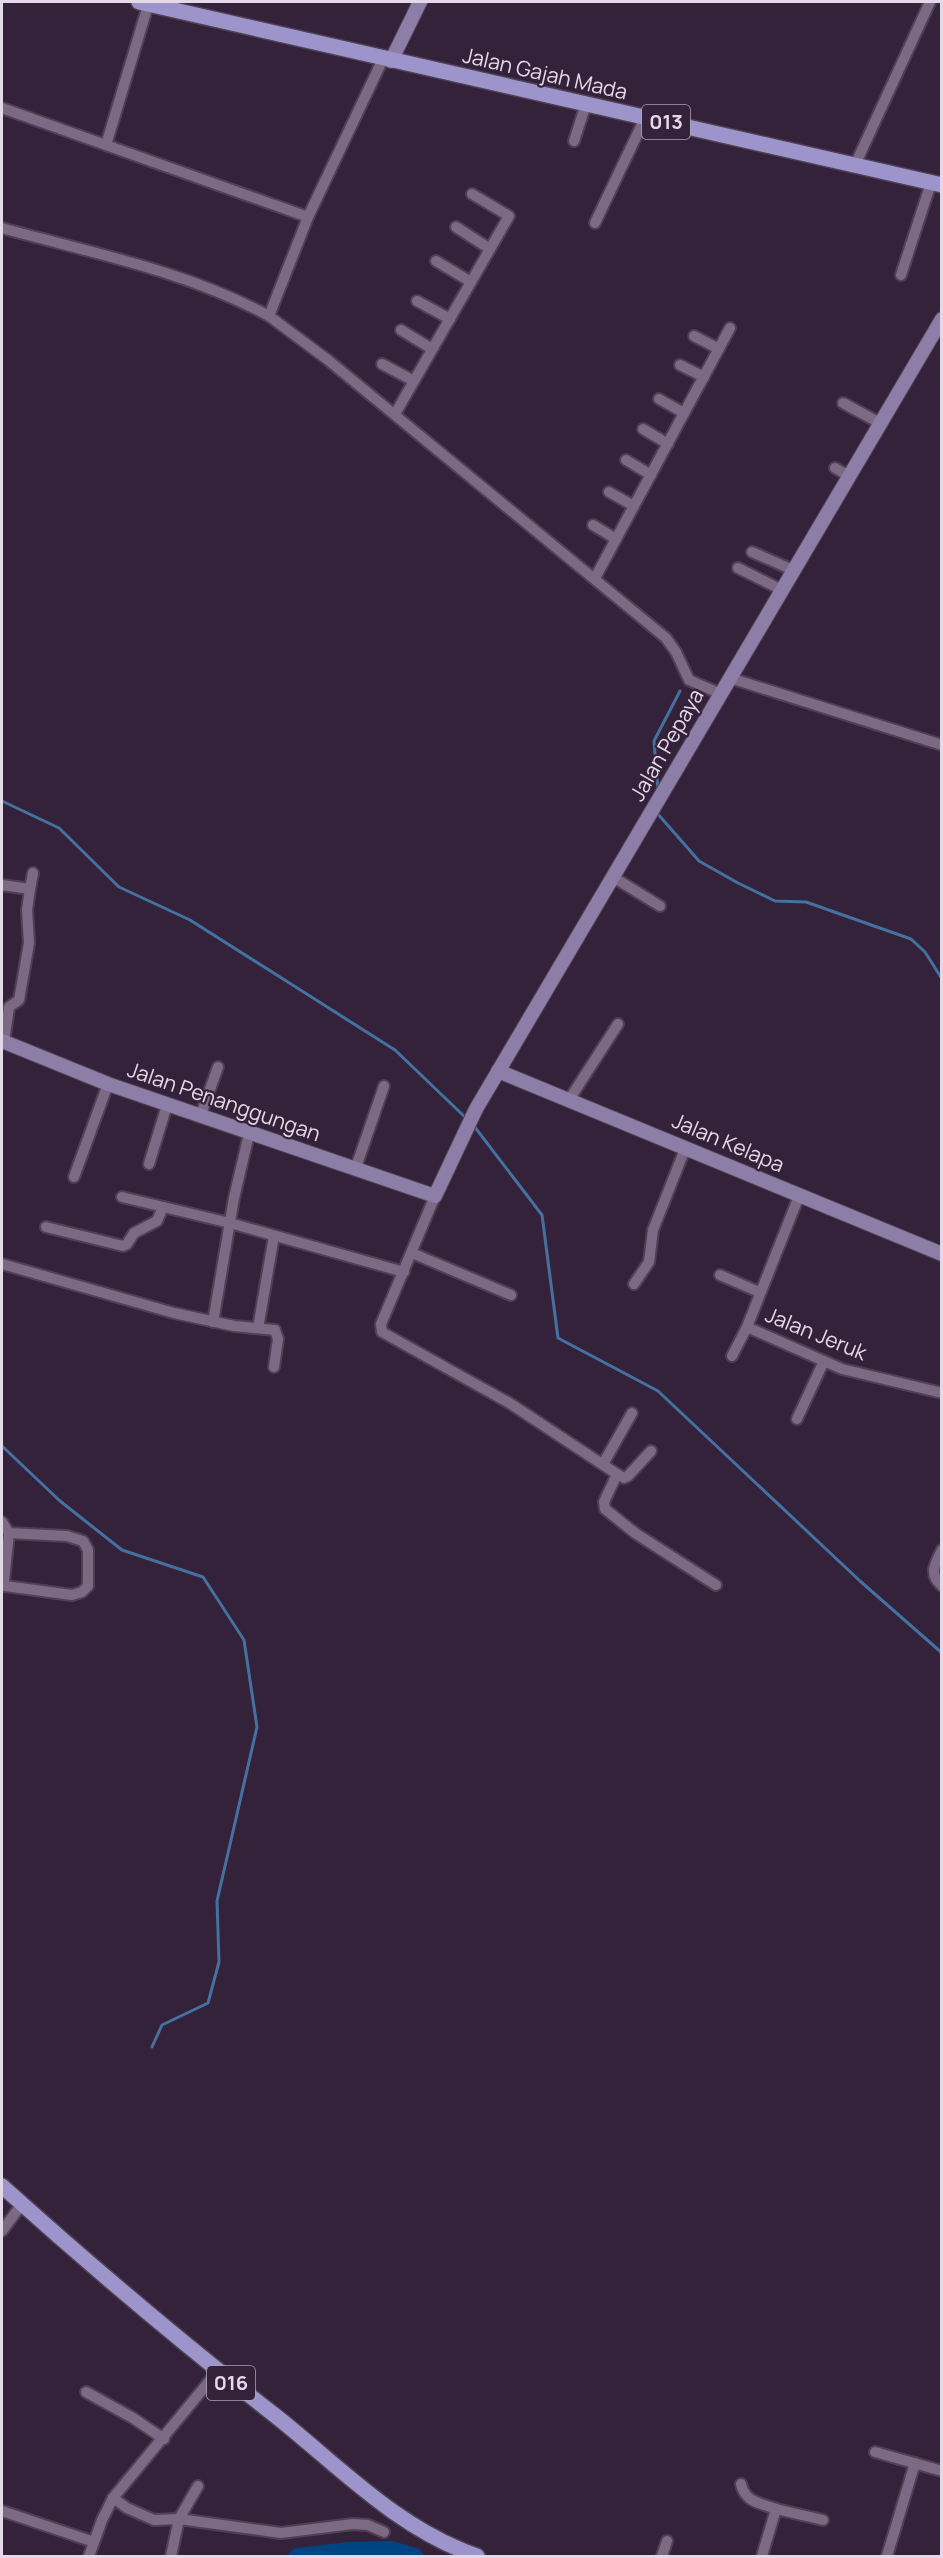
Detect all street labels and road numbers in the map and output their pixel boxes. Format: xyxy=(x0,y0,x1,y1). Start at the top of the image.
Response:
street label: Jalan Gajah Mada xyxy=(460,40,630,106)
road number: 013 xyxy=(642,105,690,139)
street label: Jalan Pepaya xyxy=(623,683,710,806)
street label: Jalan Penanggungan xyxy=(124,1055,324,1147)
street label: Jalan Kelapa xyxy=(668,1106,789,1178)
street label: Jalan Jeruk xyxy=(761,1300,872,1366)
road number: 016 xyxy=(207,2366,255,2400)

